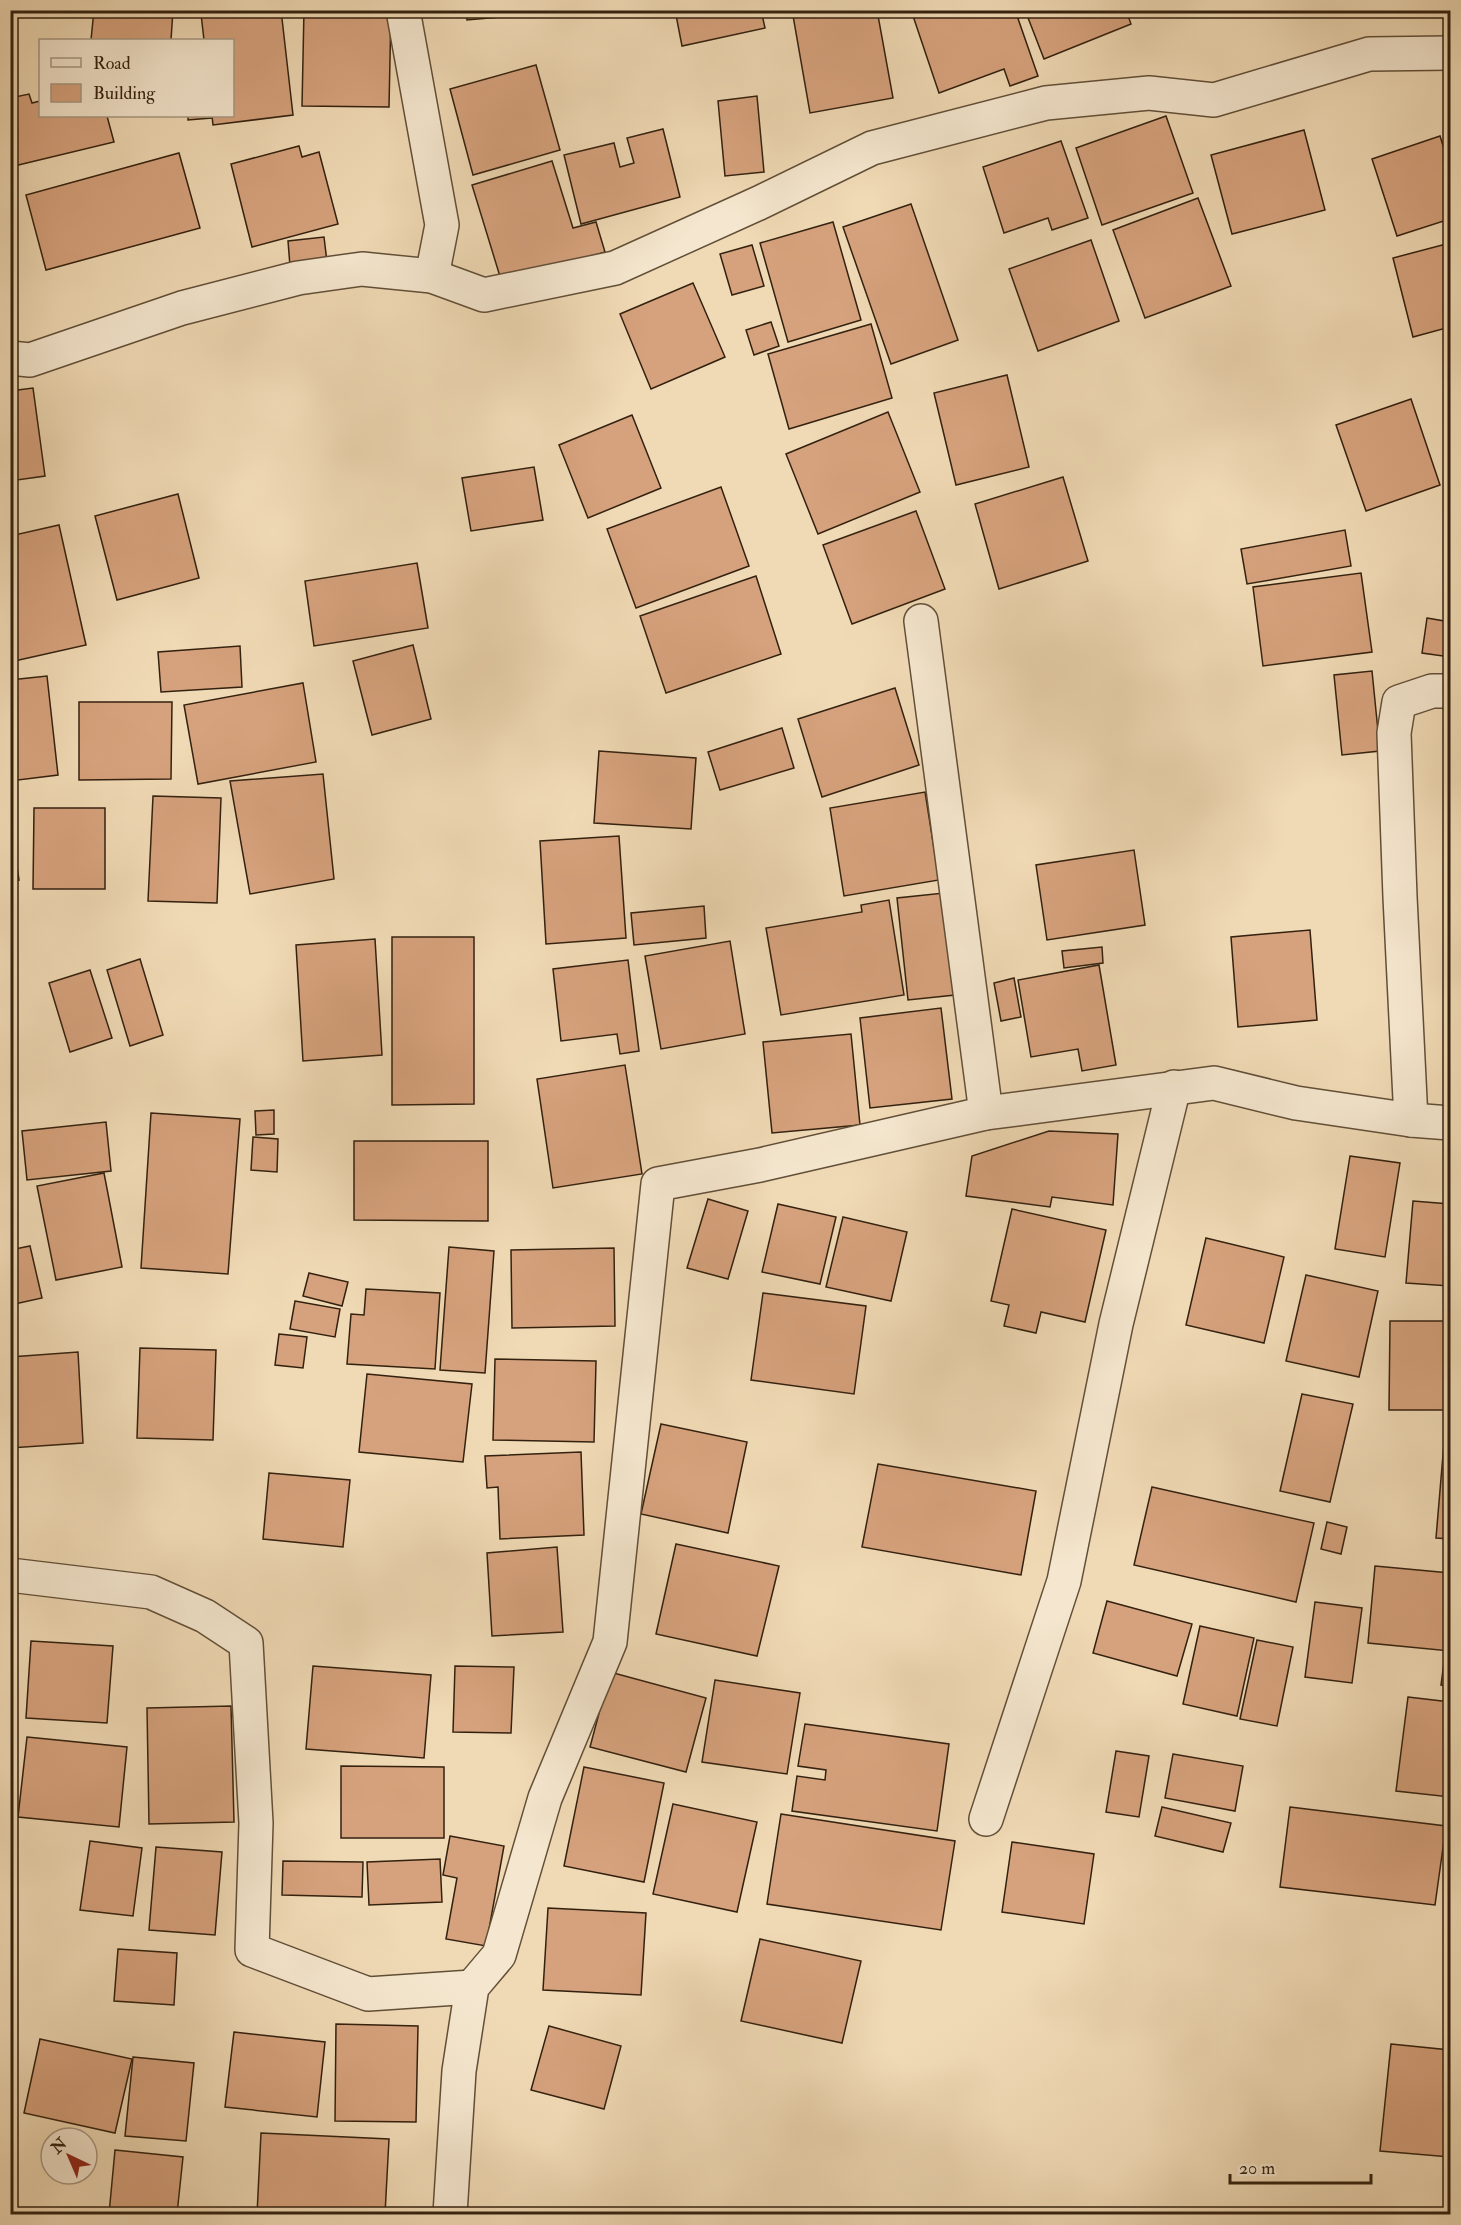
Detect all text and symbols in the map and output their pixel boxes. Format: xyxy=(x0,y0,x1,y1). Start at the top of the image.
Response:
legend xyxy=(39,39,234,117)
text: Road xyxy=(93,52,131,75)
text: Building xyxy=(93,82,156,105)
north arrow xyxy=(39,2126,99,2186)
text: N xyxy=(46,2133,72,2159)
scale bar xyxy=(1230,2147,1371,2185)
text: 20 m xyxy=(1239,2157,1275,2180)

